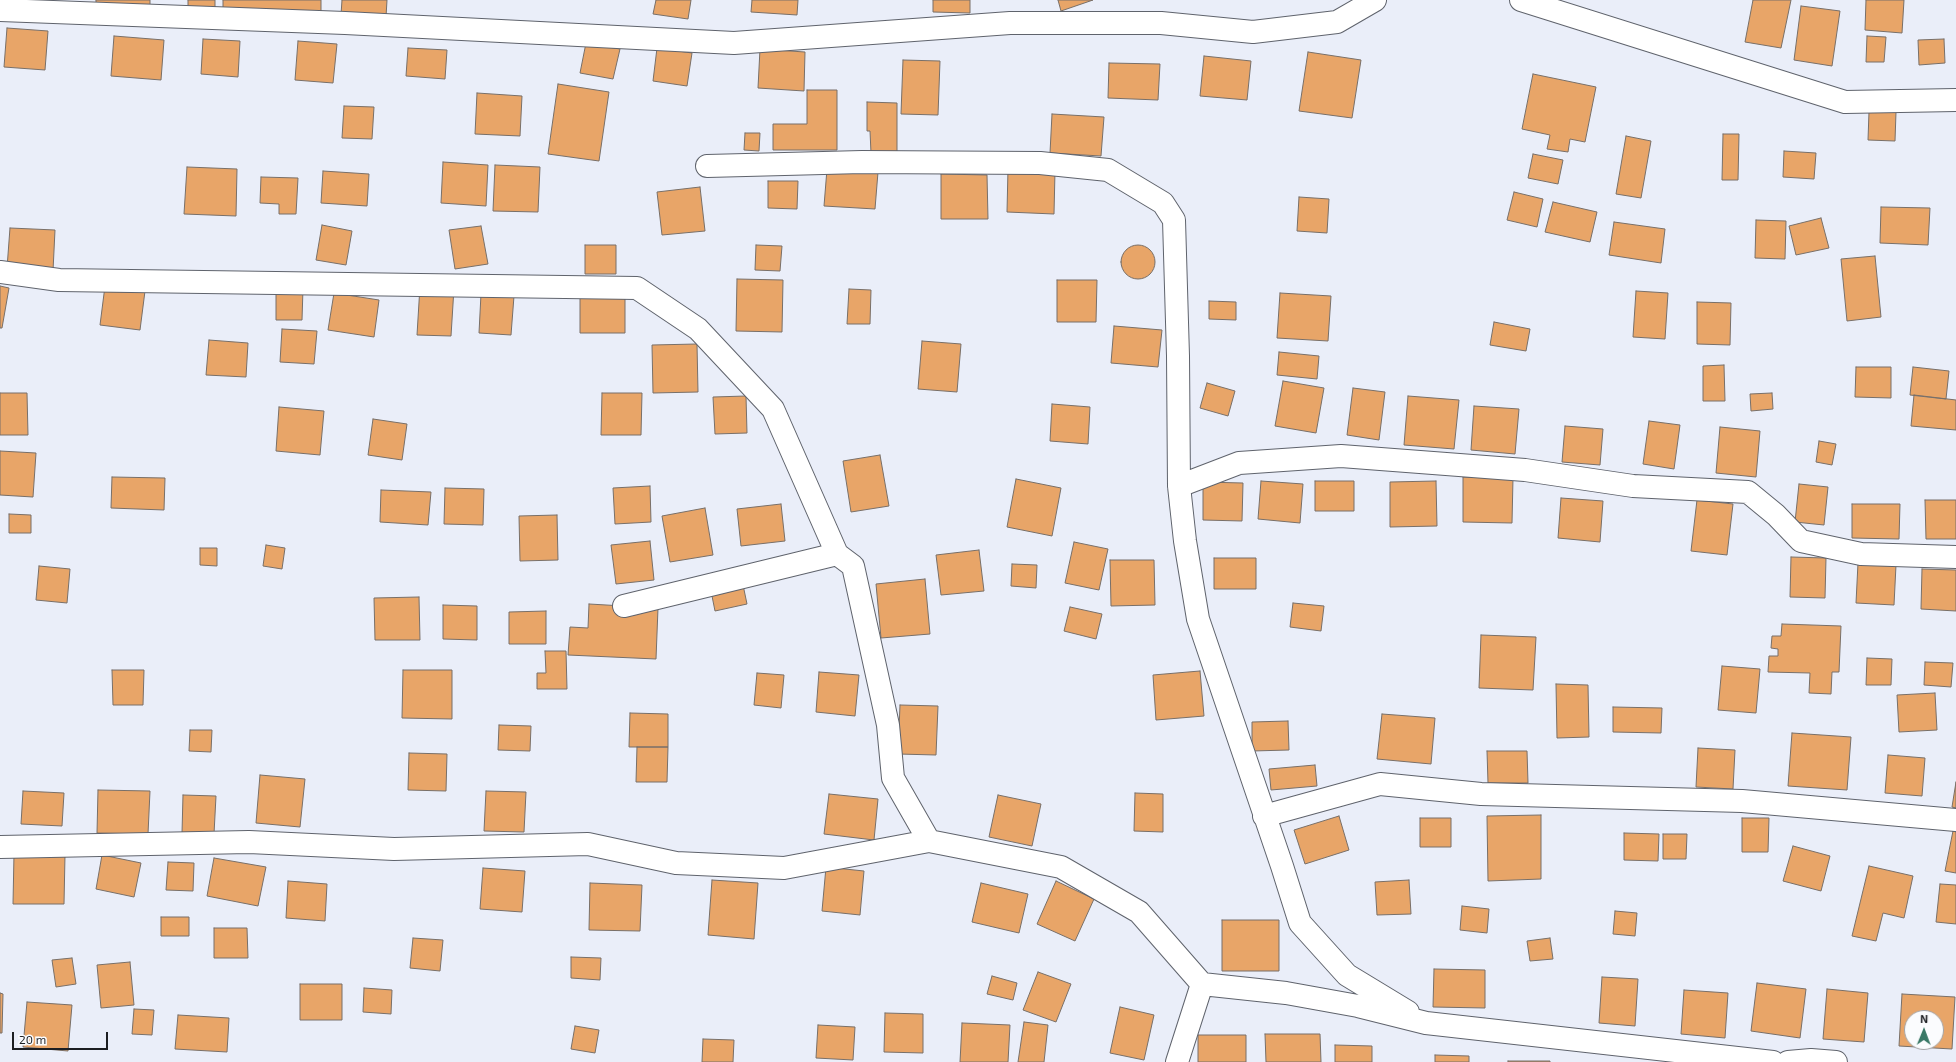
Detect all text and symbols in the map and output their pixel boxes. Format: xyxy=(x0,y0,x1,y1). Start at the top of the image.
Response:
north arrow xyxy=(1904,1010,1944,1050)
text: N xyxy=(1920,1012,1928,1025)
scale bar xyxy=(14,1024,110,1050)
text: 20 m xyxy=(19,1032,46,1046)

